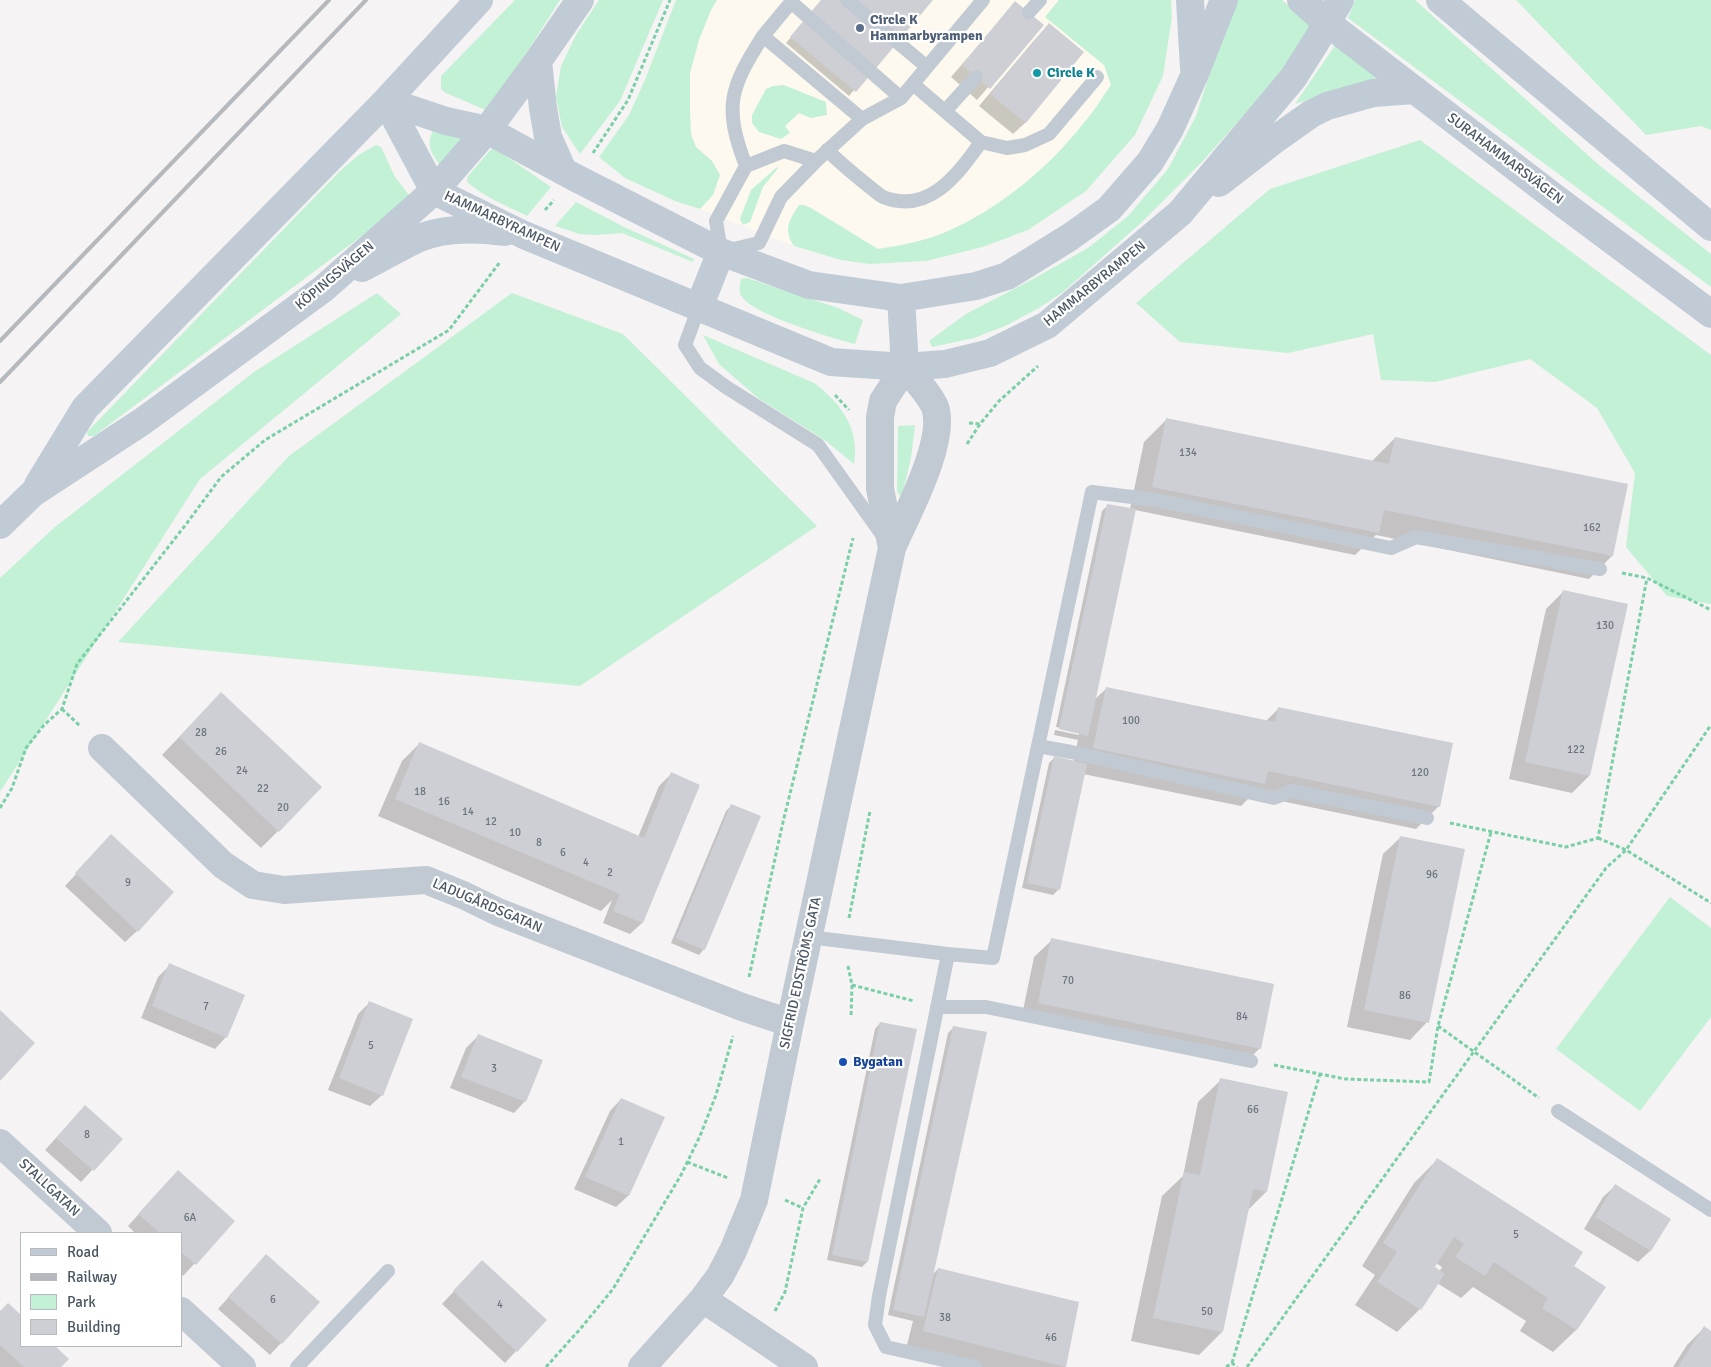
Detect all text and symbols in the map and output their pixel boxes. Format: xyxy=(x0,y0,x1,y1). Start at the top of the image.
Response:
place label: Circle K Hammarbyrampen xyxy=(870,12,983,44)
marker: Circle K Hammarbyrampen xyxy=(854,22,866,34)
place label: Circle K xyxy=(1047,65,1095,81)
marker: Circle K xyxy=(1031,67,1043,79)
street label: SURAHAMMARSVÄGEN xyxy=(1444,110,1566,208)
street label: HAMMARBYRAMPEN xyxy=(441,188,563,256)
street label: KÖPINGSVÄGEN xyxy=(292,238,378,314)
street label: HAMMARBYRAMPEN xyxy=(1041,238,1149,330)
house number: 134 xyxy=(1179,446,1197,460)
house number: 162 xyxy=(1583,521,1601,535)
house number: 130 xyxy=(1596,619,1614,633)
house number: 100 xyxy=(1122,714,1140,728)
house number: 28 xyxy=(195,726,207,740)
house number: 122 xyxy=(1567,743,1585,757)
house number: 26 xyxy=(215,745,227,759)
house number: 24 xyxy=(236,764,248,778)
house number: 120 xyxy=(1411,766,1429,780)
house number: 22 xyxy=(257,782,269,796)
house number: 18 xyxy=(414,785,426,799)
house number: 16 xyxy=(438,795,450,809)
house number: 20 xyxy=(277,801,289,815)
house number: 14 xyxy=(462,805,474,819)
house number: 12 xyxy=(485,815,497,829)
house number: 10 xyxy=(509,826,521,840)
house number: 8 xyxy=(536,836,542,850)
house number: 6 xyxy=(560,846,566,860)
house number: 4 xyxy=(583,856,589,870)
house number: 2 xyxy=(607,866,613,880)
house number: 96 xyxy=(1426,868,1438,882)
street label: LADUGÅRDSGATAN xyxy=(430,875,544,937)
house number: 9 xyxy=(125,876,131,890)
street label: SIGFRID EDSTRÖMS GATA xyxy=(777,895,825,1051)
house number: 70 xyxy=(1062,974,1074,988)
house number: 86 xyxy=(1399,989,1411,1003)
house number: 7 xyxy=(203,1000,209,1014)
house number: 84 xyxy=(1236,1010,1248,1024)
house number: 5 xyxy=(368,1039,374,1053)
place label: Bygatan xyxy=(853,1054,903,1070)
marker: Bygatan xyxy=(837,1056,849,1068)
house number: 3 xyxy=(491,1062,497,1076)
house number: 66 xyxy=(1247,1103,1259,1117)
house number: 8 xyxy=(84,1128,90,1142)
house number: 1 xyxy=(618,1135,624,1149)
street label: STALLGATAN xyxy=(15,1156,83,1220)
house number: 6A xyxy=(184,1211,196,1225)
house number: 5 xyxy=(1513,1228,1519,1242)
legend xyxy=(20,1232,182,1347)
text: Road xyxy=(67,1243,99,1261)
text: Railway xyxy=(67,1268,117,1286)
text: Park xyxy=(67,1293,96,1311)
house number: 6 xyxy=(270,1293,276,1307)
house number: 4 xyxy=(497,1298,503,1312)
house number: 50 xyxy=(1201,1305,1213,1319)
house number: 38 xyxy=(939,1311,951,1325)
text: Building xyxy=(67,1318,121,1336)
house number: 46 xyxy=(1045,1331,1057,1345)

